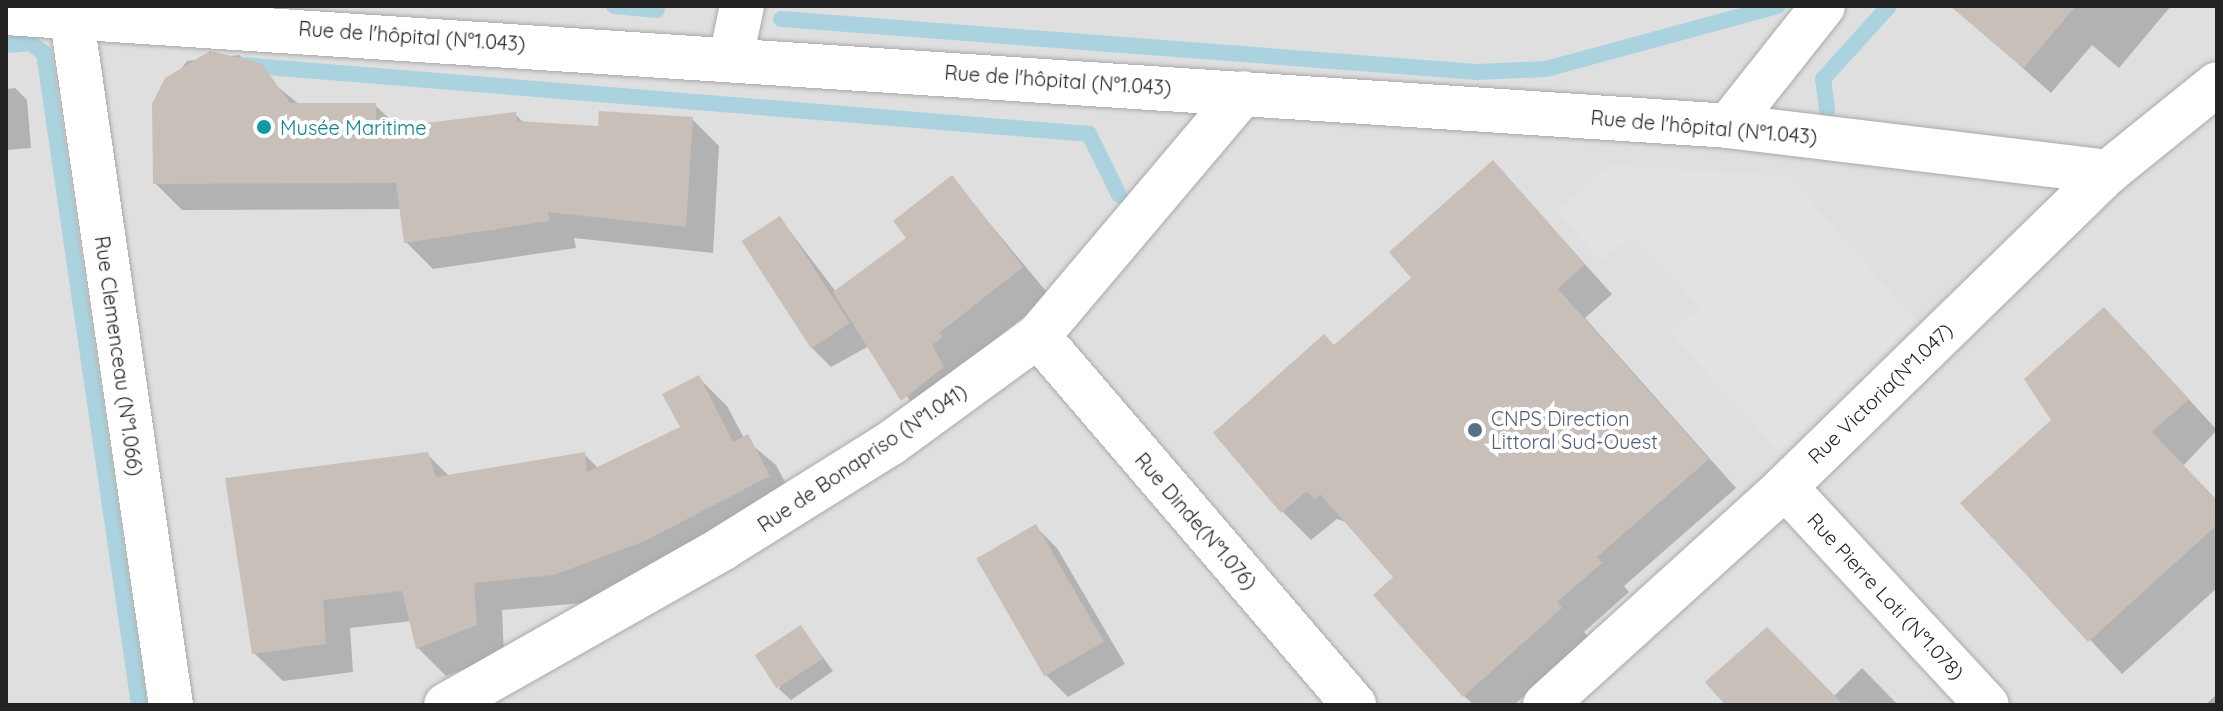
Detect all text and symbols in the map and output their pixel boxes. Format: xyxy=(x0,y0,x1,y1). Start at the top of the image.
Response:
street label: Rue de l'hôpital (N°1.043) xyxy=(298,16,526,56)
street label: Rue de l'hôpital (N°1.043) xyxy=(944,60,1172,100)
street label: Rue de l'hôpital (N°1.043) xyxy=(1590,105,1818,149)
place label: Musée Maritime xyxy=(280,115,427,139)
marker: Musée Maritime xyxy=(255,118,273,136)
street label: Rue Clemenceau (N°1.066) xyxy=(90,234,148,478)
street label: Rue Victoria(N°1.047) xyxy=(1803,318,1957,468)
street label: Rue de Bonapriso (N°1.041) xyxy=(753,379,971,537)
place label: CNPS Direction Littoral Sud-Ouest xyxy=(1491,406,1658,453)
marker: CNPS Direction Littoral Sud-Ouest xyxy=(1466,421,1484,439)
street label: Rue Dinde(N°1.076) xyxy=(1130,448,1262,594)
street label: Rue Pierre Loti (N°1.078) xyxy=(1803,508,1969,684)

